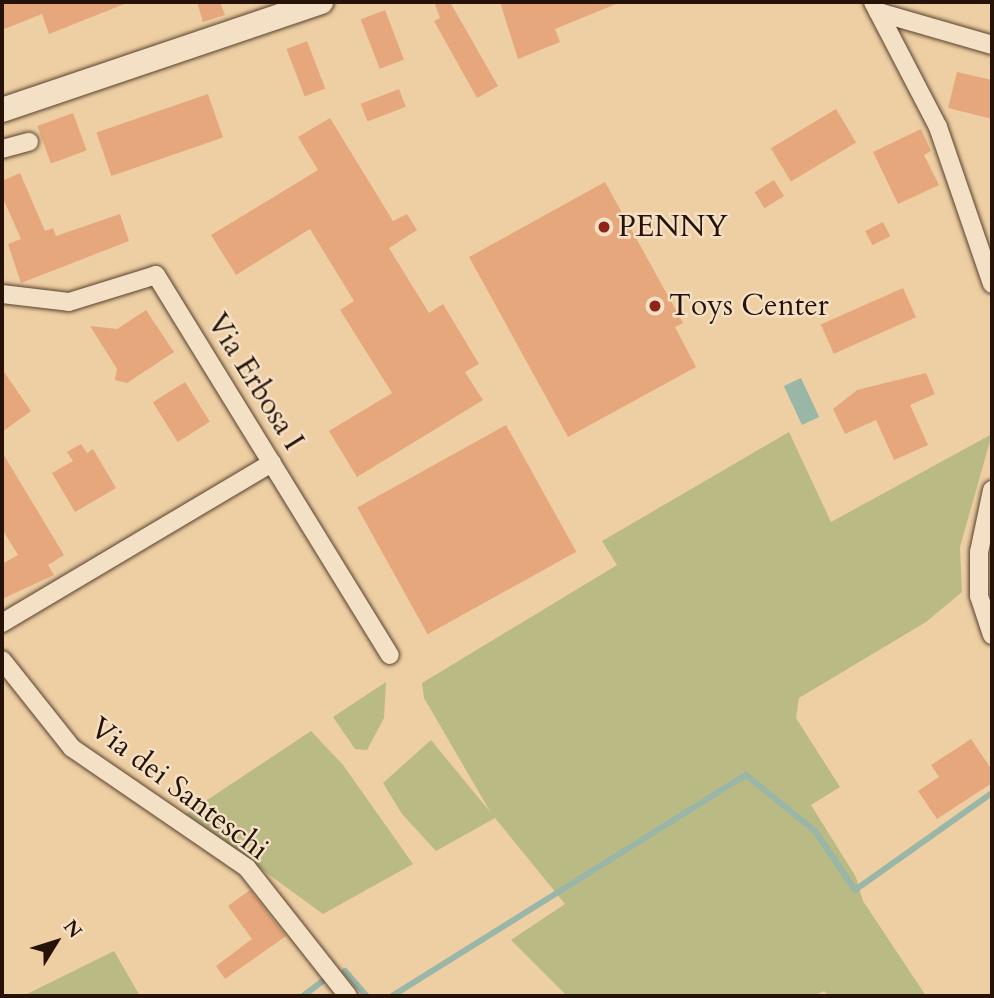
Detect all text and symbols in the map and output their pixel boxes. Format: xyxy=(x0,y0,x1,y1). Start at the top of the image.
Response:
place label: PENNY xyxy=(618,209,728,245)
marker: PENNY xyxy=(596,219,612,235)
place label: Toys Center xyxy=(669,288,829,324)
marker: Toys Center xyxy=(647,298,663,314)
street label: Via Erbosa I xyxy=(199,307,311,457)
street label: Via dei Santeschi xyxy=(83,710,275,868)
north arrow xyxy=(21,907,91,977)
text: N xyxy=(57,915,88,944)

